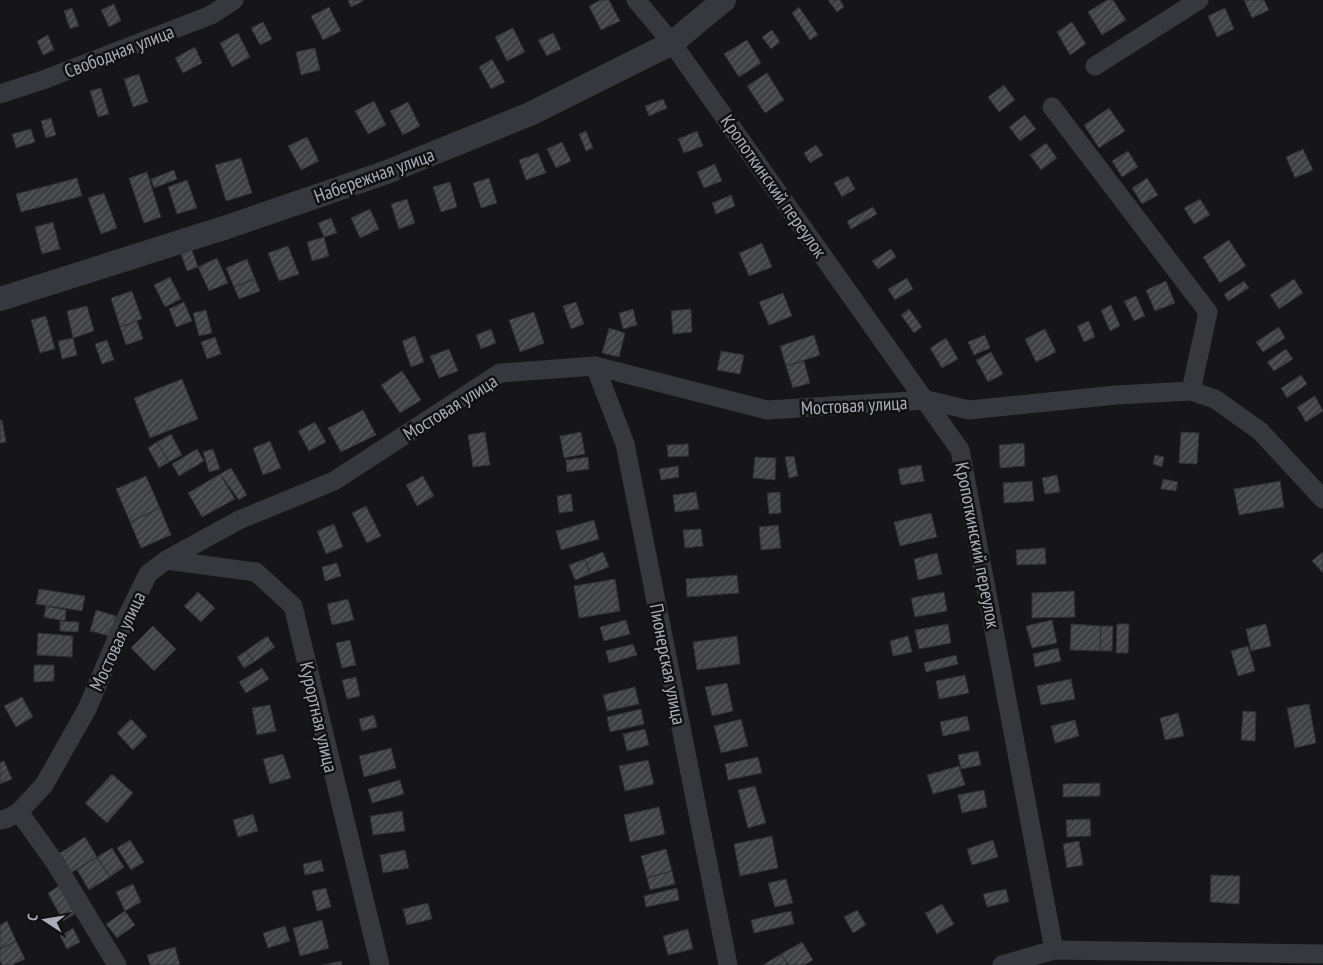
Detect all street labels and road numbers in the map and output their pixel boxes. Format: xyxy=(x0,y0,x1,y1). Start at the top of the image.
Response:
street label: Свободная улица xyxy=(61,19,177,83)
street label: Кропоткинский переулок xyxy=(716,110,833,263)
street label: Набережная улица xyxy=(311,142,437,208)
street label: Мостовая улица xyxy=(398,369,502,445)
street label: Мостовая улица xyxy=(800,390,908,420)
street label: Кропоткинский переулок xyxy=(950,460,1006,631)
street label: Мостовая улица xyxy=(84,588,150,694)
street label: Пионерская улица xyxy=(644,601,692,727)
street label: Курортная улица xyxy=(295,659,343,775)

